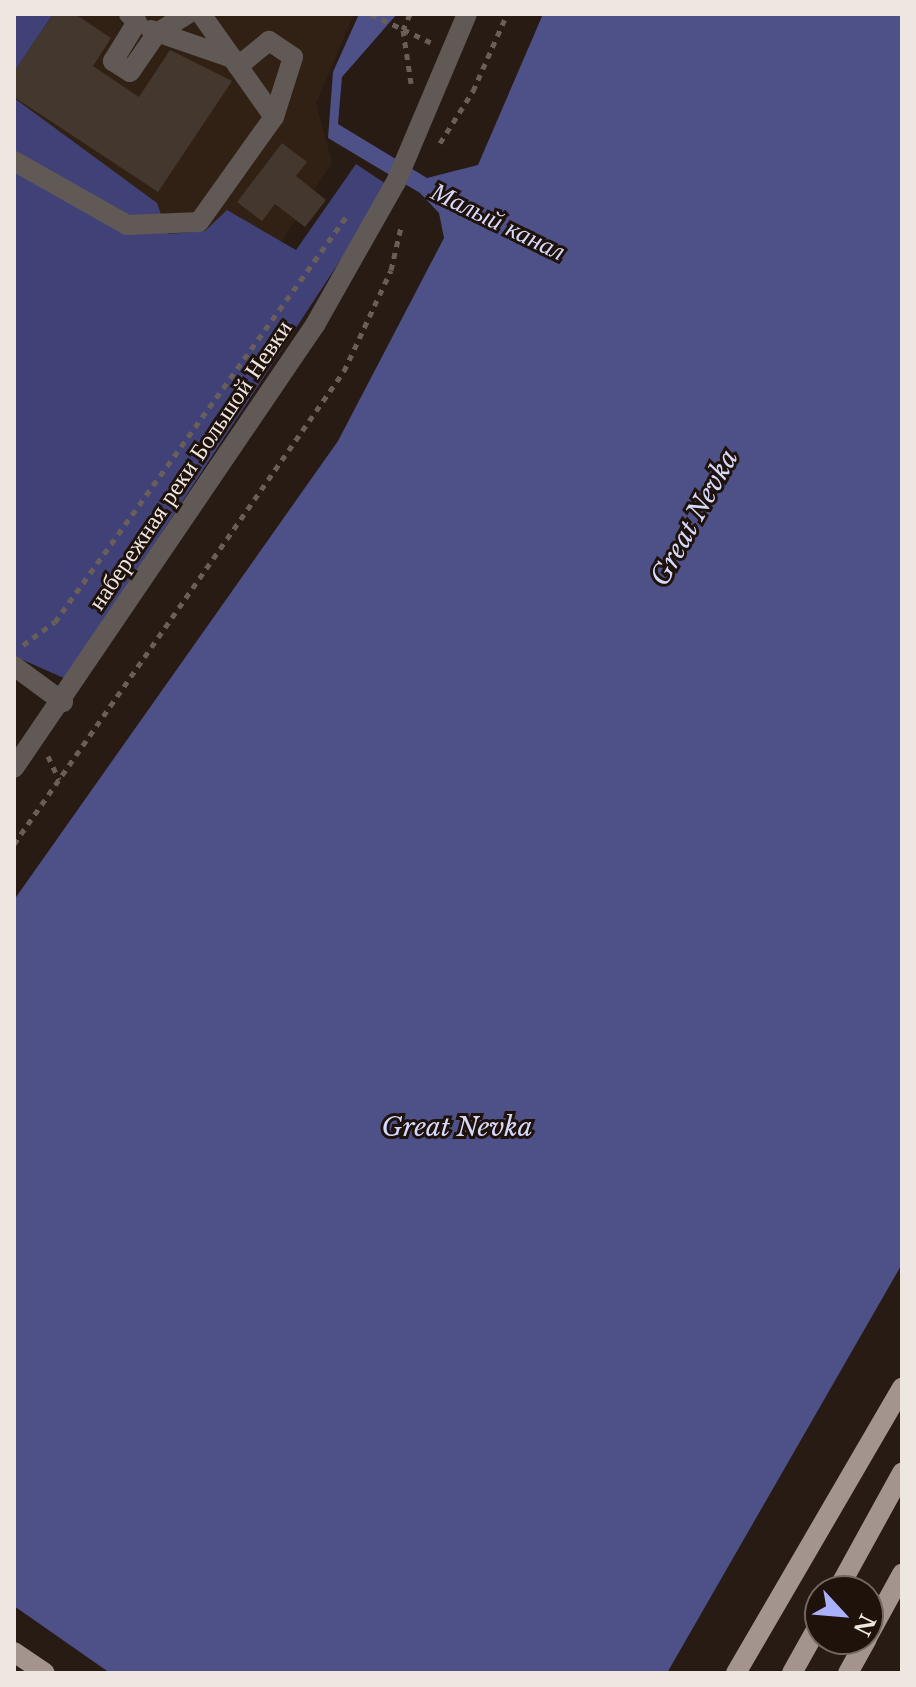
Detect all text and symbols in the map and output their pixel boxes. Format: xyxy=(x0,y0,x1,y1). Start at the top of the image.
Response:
water label: Малый канал xyxy=(426,176,570,268)
street label: набережная реки Большой Невки xyxy=(82,315,298,615)
water label: Great Nevka xyxy=(645,444,745,592)
water label: Great Nevka xyxy=(381,1112,533,1144)
north arrow xyxy=(804,1575,884,1655)
text: N xyxy=(848,1610,881,1640)

